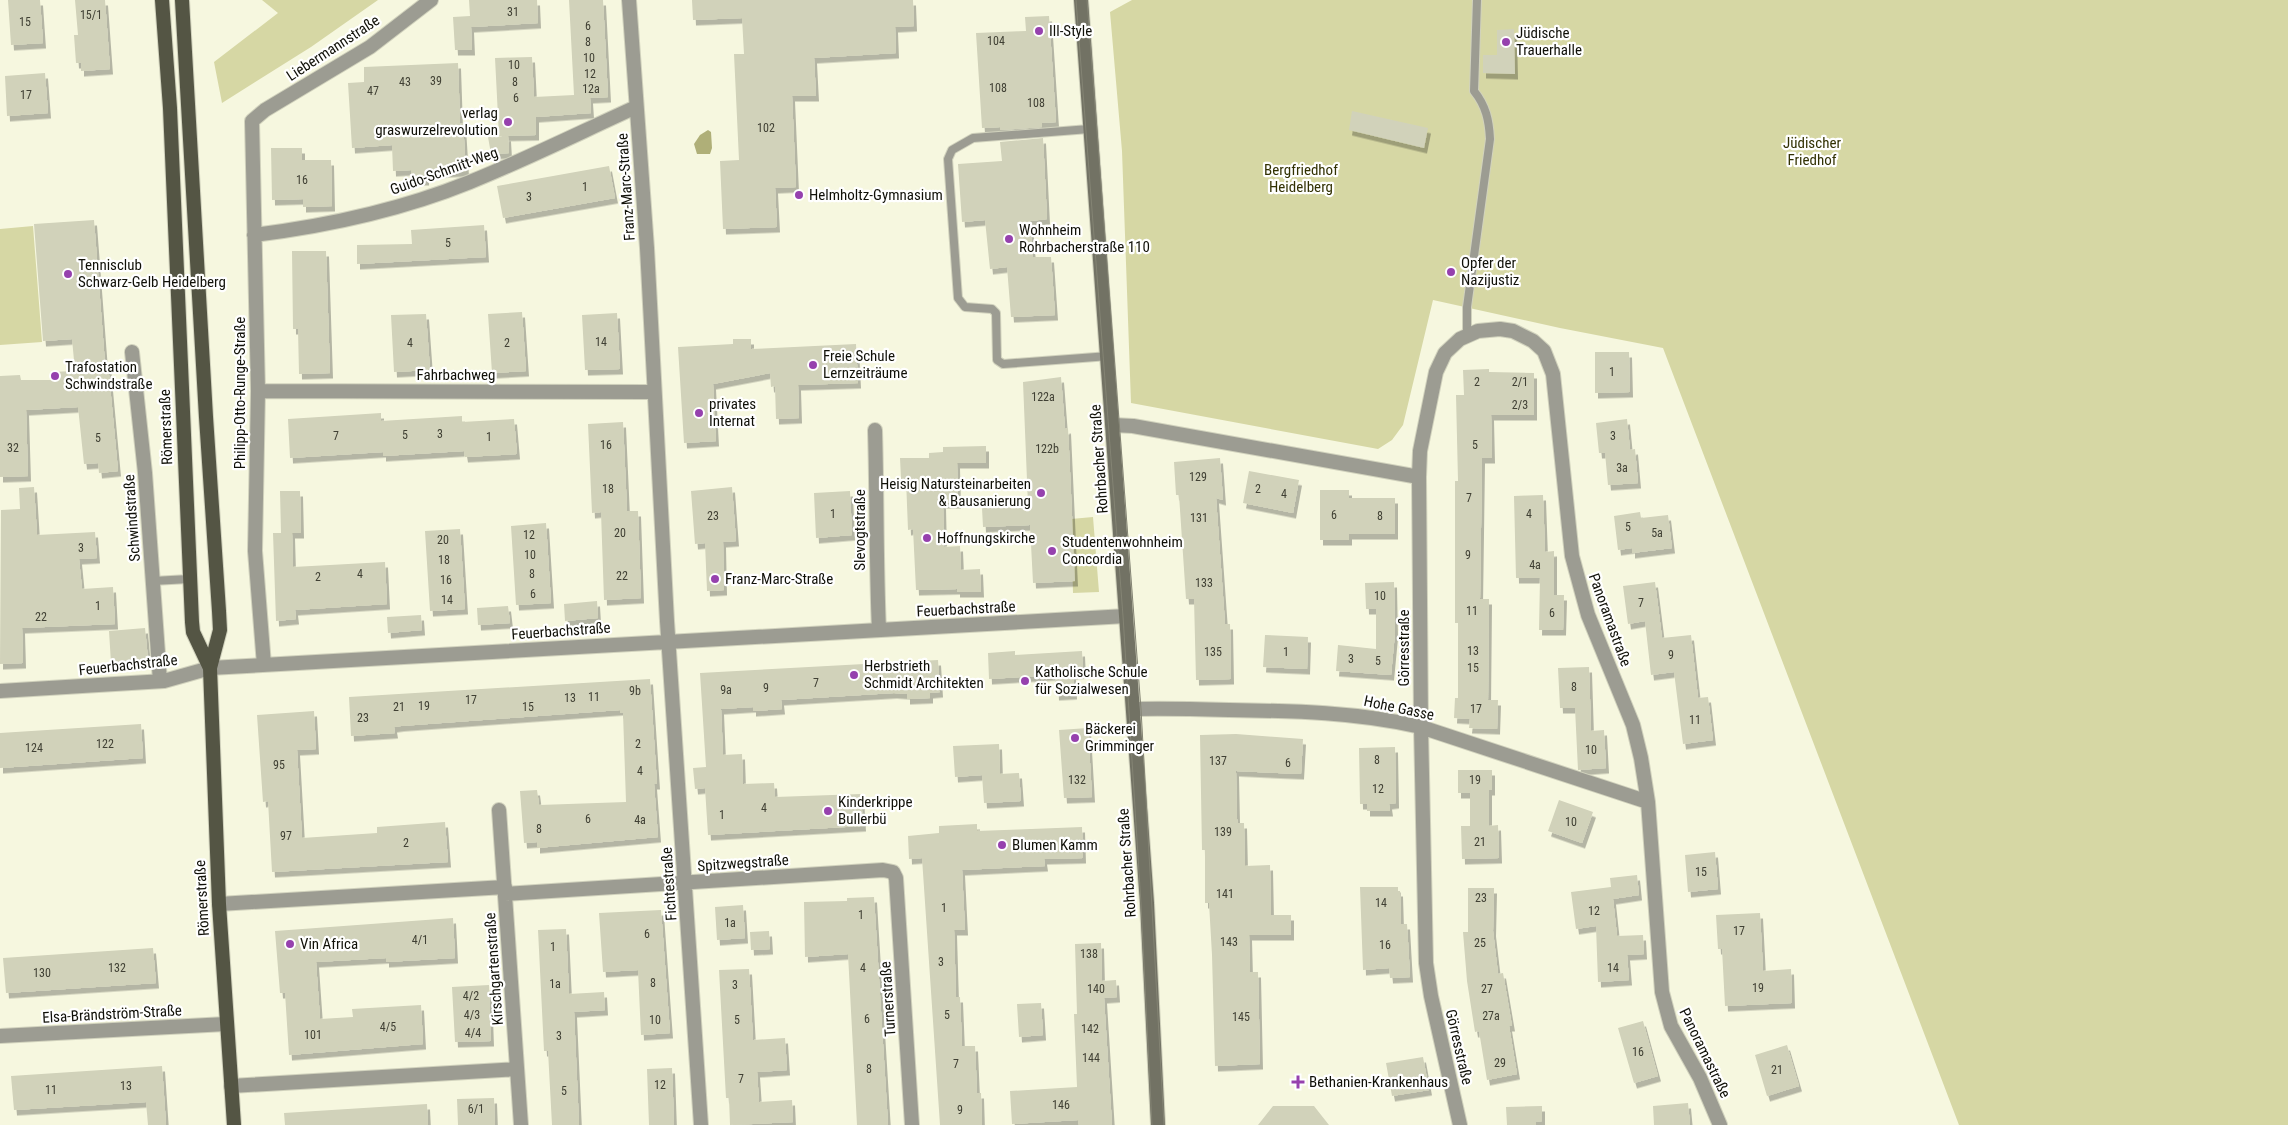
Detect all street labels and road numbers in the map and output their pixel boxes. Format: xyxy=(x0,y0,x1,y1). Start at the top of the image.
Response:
street label: Liebermannstraße xyxy=(283,11,383,85)
street label: Franz-Marc-Straße xyxy=(613,132,639,242)
street label: Guido-Schmitt-Weg xyxy=(388,143,500,199)
street label: Philipp-Otto-Runge-Straße xyxy=(231,317,249,469)
street label: Fahrbachweg xyxy=(417,366,495,384)
street label: Römerstraße xyxy=(156,389,176,465)
street label: Rohrbacher Straße xyxy=(1086,404,1112,514)
street label: Schwindstraße xyxy=(120,474,144,562)
street label: Slevogtstraße xyxy=(851,489,869,571)
street label: Panoramastraße xyxy=(1585,571,1635,669)
street label: Feuerbachstraße xyxy=(916,597,1016,621)
street label: Görresstraße xyxy=(1395,610,1413,686)
street label: Feuerbachstraße xyxy=(511,619,611,643)
street label: Feuerbachstraße xyxy=(78,651,178,679)
street label: Hohe Gasse xyxy=(1362,692,1436,724)
street label: Rohrbacher Straße xyxy=(1114,808,1140,918)
street label: Fichtestraße xyxy=(657,847,681,921)
street label: Spitzwegstraße xyxy=(697,851,789,875)
street label: Römerstraße xyxy=(191,860,213,936)
street label: Kirschgartenstraße xyxy=(481,912,507,1026)
street label: Turnerstraße xyxy=(876,961,900,1037)
street label: Elsa-Brändström-Straße xyxy=(42,1001,182,1027)
street label: Panoramastraße xyxy=(1675,1005,1735,1101)
street label: Görresstraße xyxy=(1442,1008,1476,1086)

